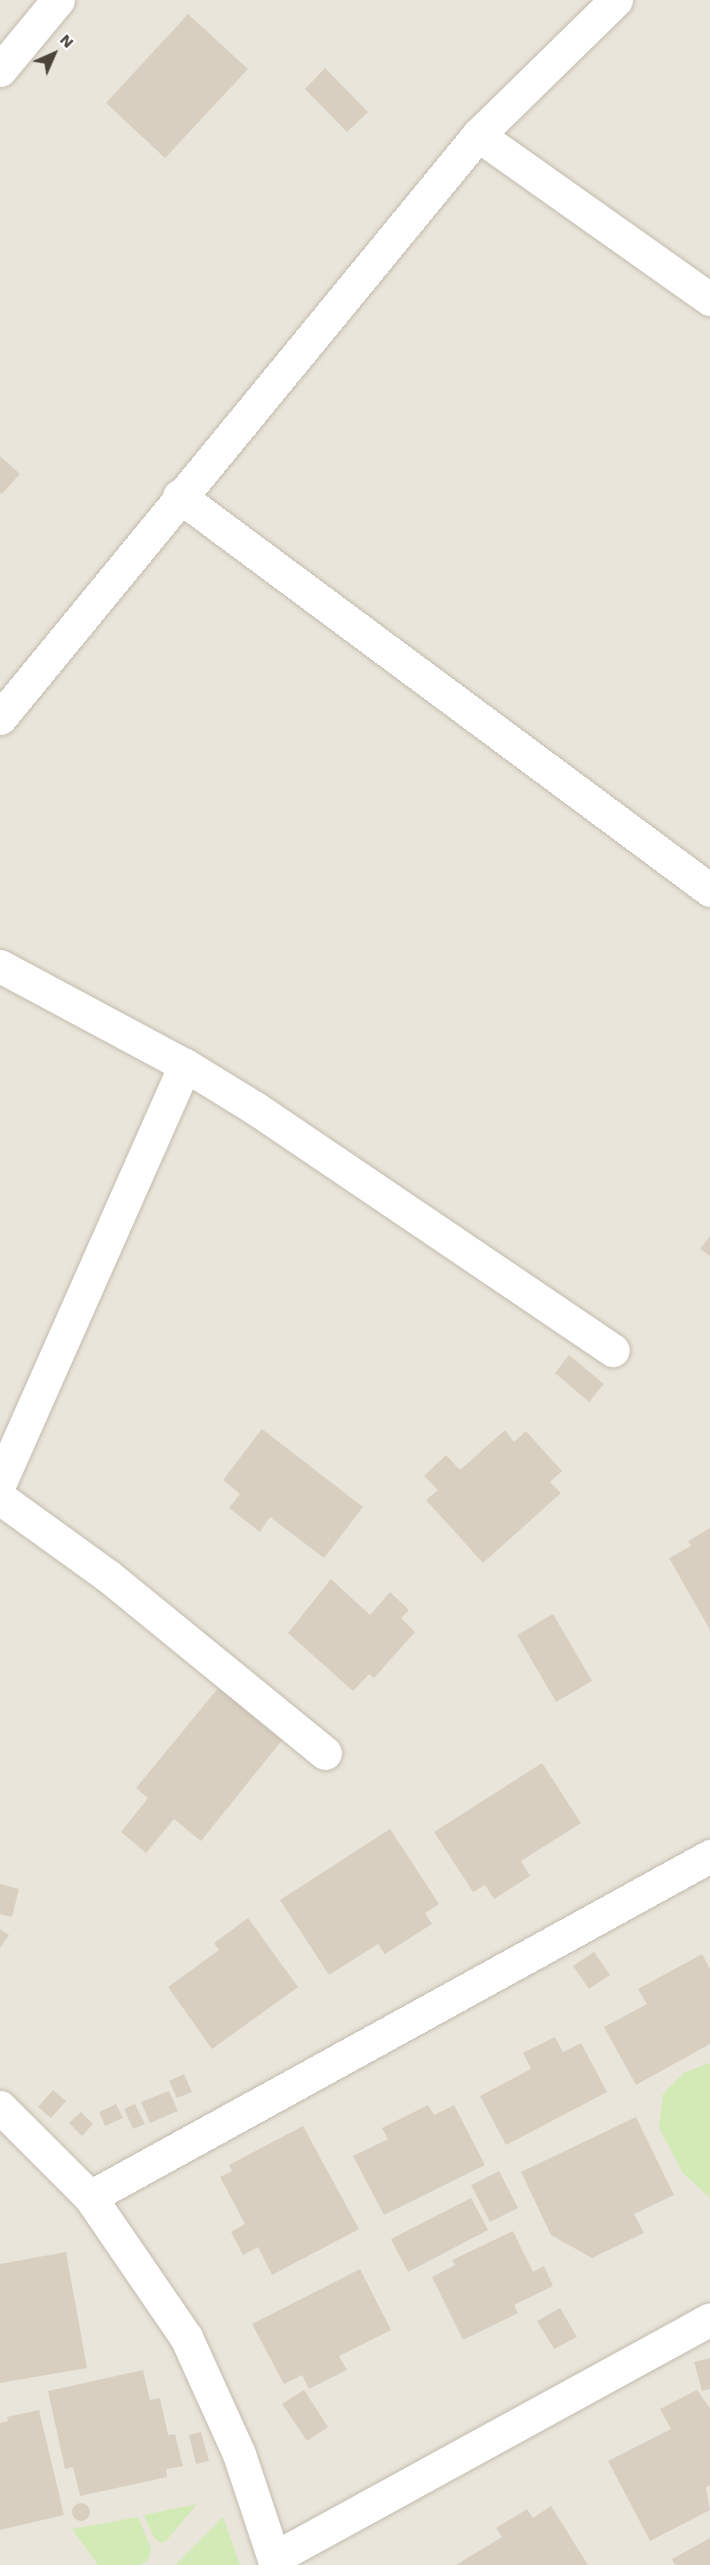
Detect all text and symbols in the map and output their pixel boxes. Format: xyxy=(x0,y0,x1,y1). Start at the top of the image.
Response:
north arrow xyxy=(24,24,84,84)
text: N xyxy=(56,30,78,52)

